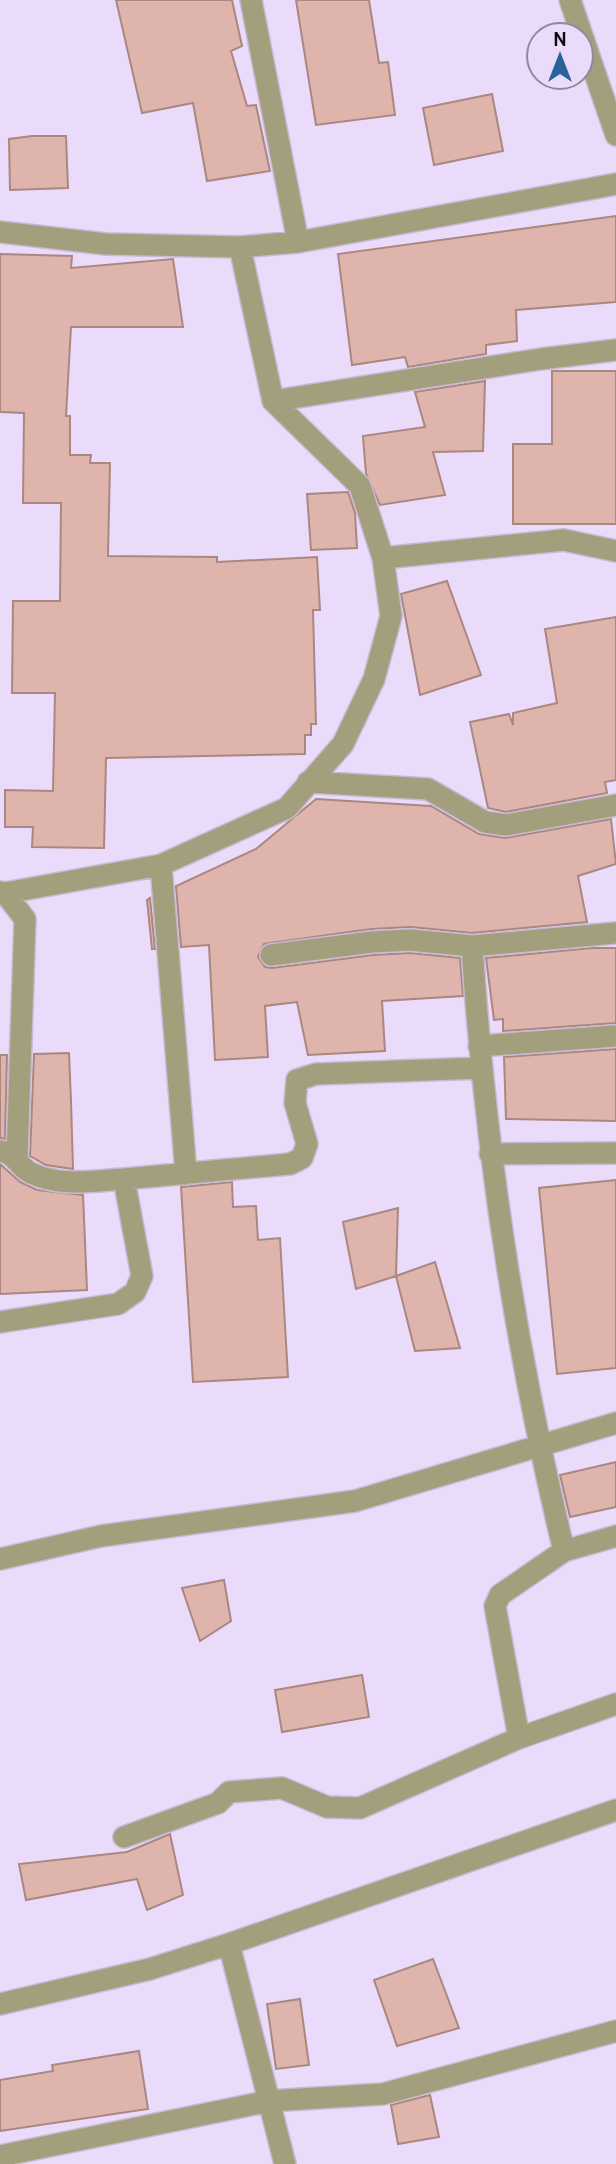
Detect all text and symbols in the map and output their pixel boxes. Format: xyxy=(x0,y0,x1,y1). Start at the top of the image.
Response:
north arrow xyxy=(525,21,595,91)
text: N xyxy=(553,28,567,51)

